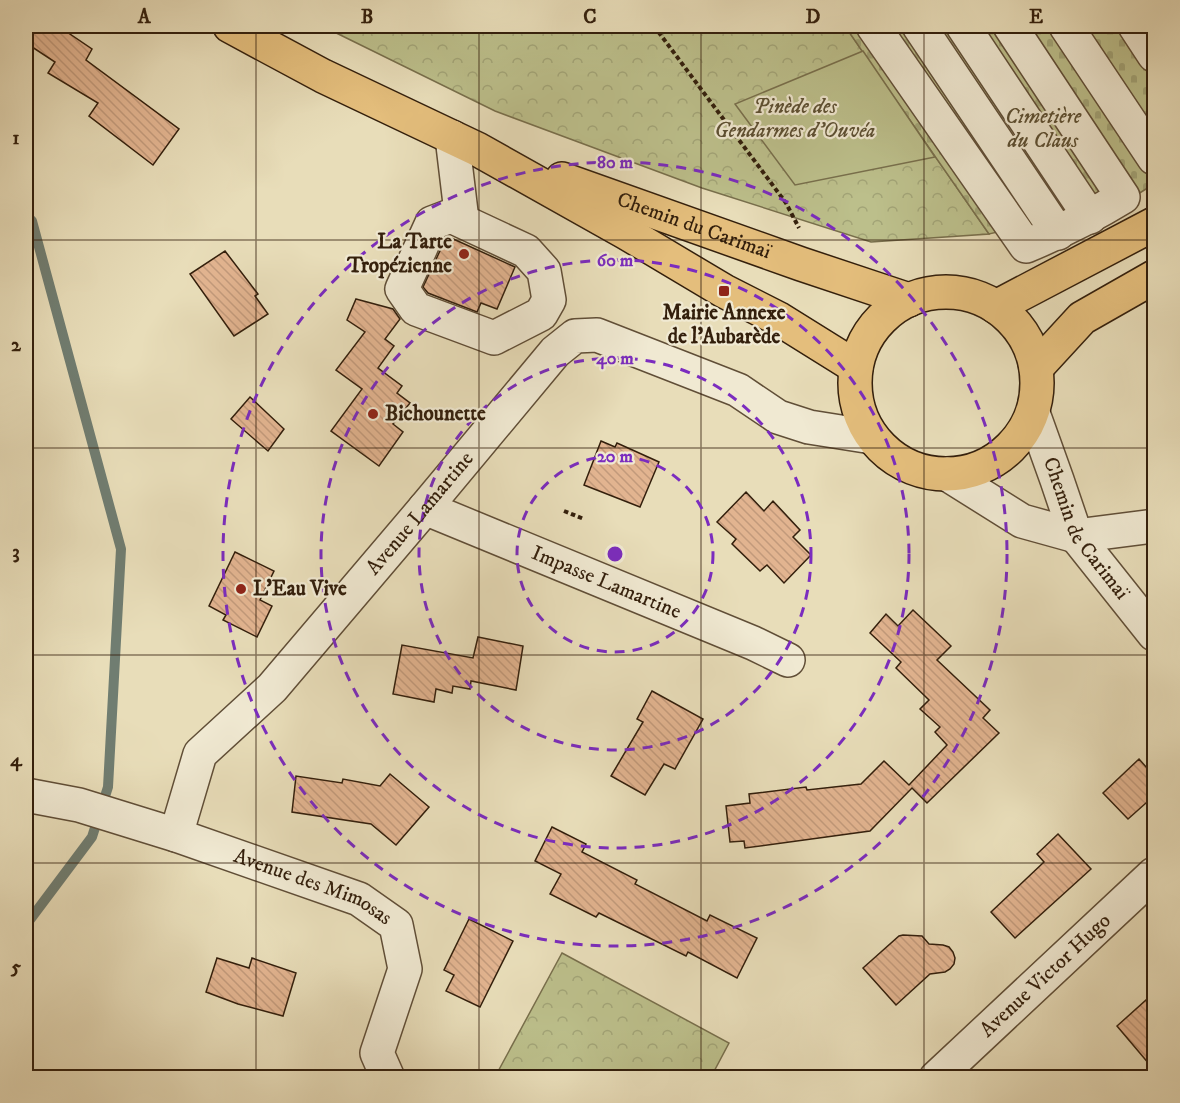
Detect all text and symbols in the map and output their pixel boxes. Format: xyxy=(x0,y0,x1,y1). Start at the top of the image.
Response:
text: A xyxy=(137,5,152,30)
text: B xyxy=(361,5,373,30)
text: C xyxy=(583,5,597,30)
text: D xyxy=(806,5,821,30)
text: E xyxy=(1029,5,1043,30)
park label: Pinède des Gendarmes d'Ouvéa xyxy=(715,94,875,144)
park label: Cimetière du Claus xyxy=(1005,104,1082,154)
text: 1 xyxy=(12,126,20,151)
text: 80 m xyxy=(597,152,634,174)
street label: Chemin du Carimaï xyxy=(613,187,775,265)
place label: La Tarte Tropézienne xyxy=(346,229,452,279)
marker: La Tarte Tropézienne xyxy=(457,247,471,261)
text: 60 m xyxy=(597,250,634,272)
marker: Mairie Annexe de l'Aubarède xyxy=(717,284,731,298)
place label: Mairie Annexe de l'Aubarède xyxy=(663,300,786,350)
text: 2 xyxy=(11,333,22,358)
text: 40 m xyxy=(595,348,634,370)
place label: Bichounette xyxy=(385,401,486,427)
marker: Bichounette xyxy=(366,407,380,421)
street label: Avenue Lamartine xyxy=(361,446,480,581)
text: 20 m xyxy=(597,446,633,468)
street label: Chemin de Carimaï xyxy=(1037,454,1135,605)
text: 3 xyxy=(12,540,20,565)
street label: Impasse Lamartine xyxy=(528,540,685,625)
centre of rings xyxy=(605,544,625,564)
place label: L'Eau Vive xyxy=(253,576,347,602)
marker: L'Eau Vive xyxy=(234,582,248,596)
text: 4 xyxy=(10,748,23,773)
street label: Avenue des Mimosas xyxy=(230,843,397,931)
street label: Avenue Victor Hugo xyxy=(975,908,1116,1043)
text: 5 xyxy=(10,955,21,980)

